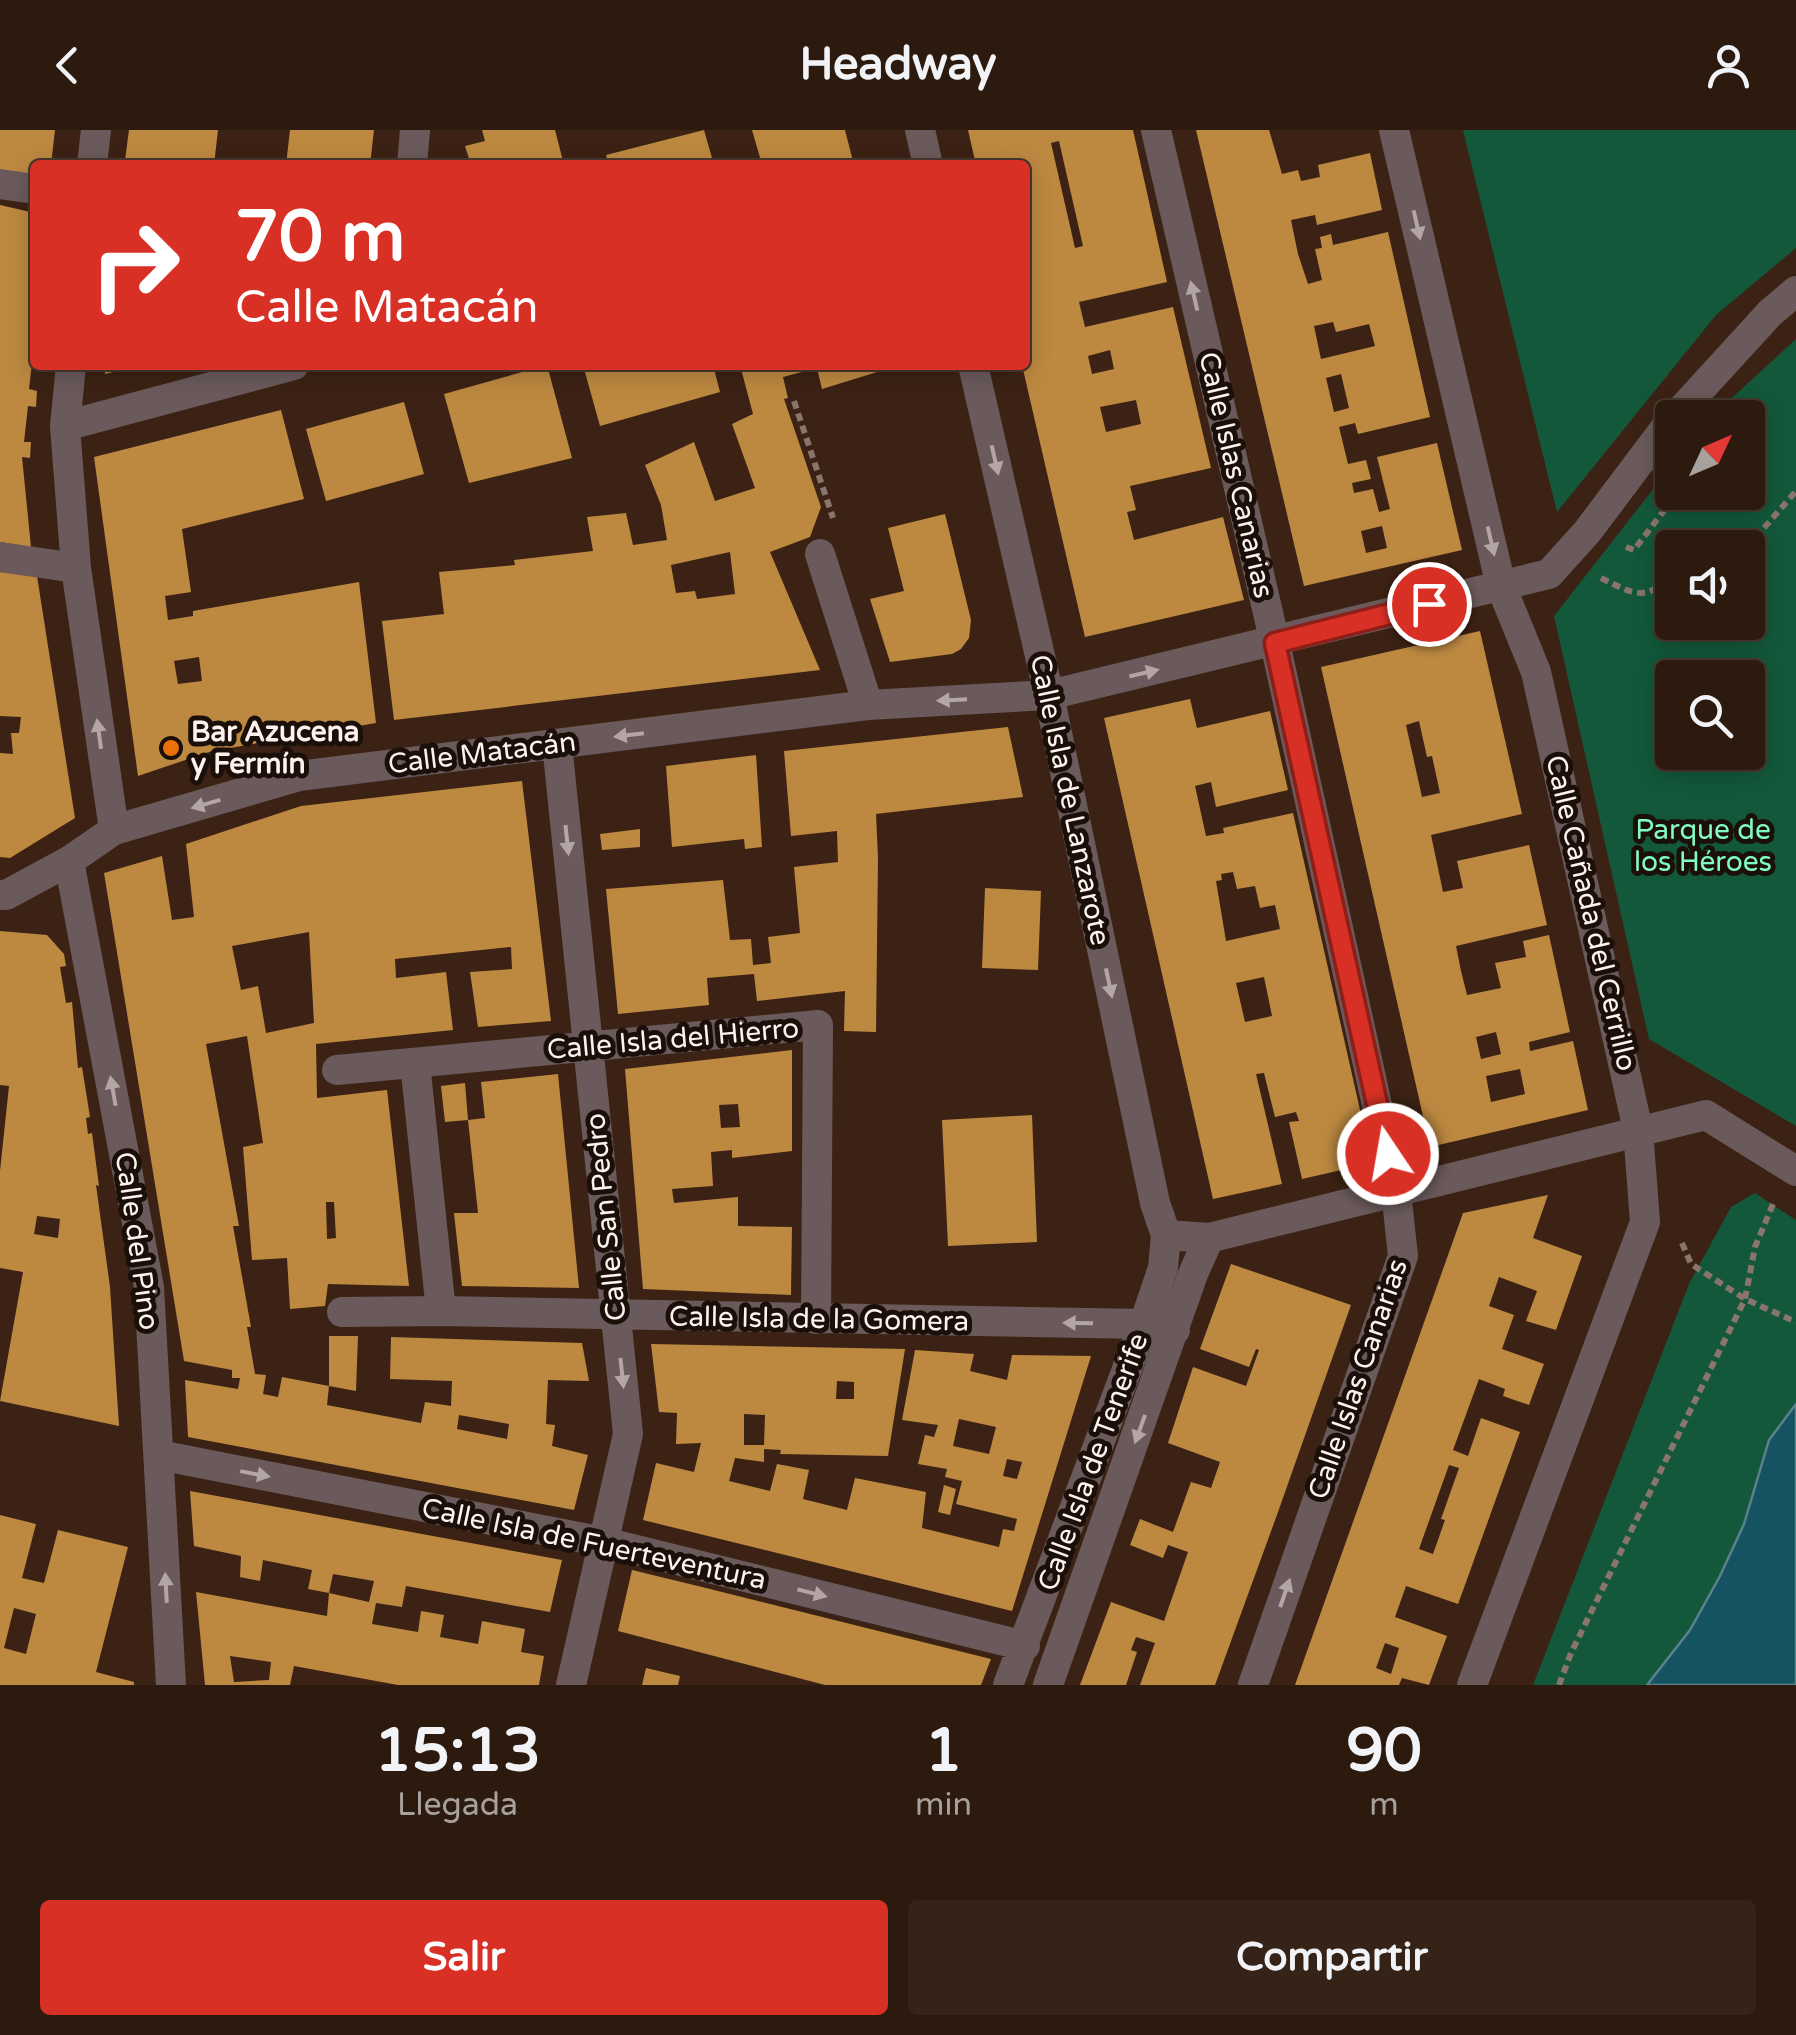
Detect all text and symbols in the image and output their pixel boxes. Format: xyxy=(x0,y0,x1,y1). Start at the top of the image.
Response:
icon: back xyxy=(40,38,95,93)
text: Headway xyxy=(800,38,996,92)
icon: person xyxy=(1701,38,1756,93)
text: 70 m xyxy=(235,196,405,280)
icon: right xyxy=(70,200,200,330)
one-way arrow xyxy=(1410,210,1425,241)
one-way arrow xyxy=(1186,280,1201,311)
text: Calle Matacán xyxy=(235,281,539,335)
street label: Calle Islas Canarias xyxy=(1191,349,1281,601)
north arrow xyxy=(1655,400,1765,510)
map controls xyxy=(1655,400,1765,770)
one-way arrow xyxy=(988,445,1003,476)
one-way arrow xyxy=(1484,526,1499,557)
button: sound xyxy=(1655,530,1765,640)
pin xyxy=(1387,562,1472,647)
icon: arrive xyxy=(1402,577,1457,632)
street label: Calle Isla de Lanzarote xyxy=(1023,652,1117,948)
button: search xyxy=(1655,660,1765,770)
one-way arrow xyxy=(1129,665,1160,680)
one-way arrow xyxy=(936,692,968,708)
place label: Bar Azucena y Fermín xyxy=(191,715,359,781)
one-way arrow xyxy=(91,717,107,749)
street label: Calle Matacán xyxy=(386,725,578,781)
one-way arrow xyxy=(613,727,644,743)
marker: Bar Azucena y Fermín xyxy=(160,737,182,759)
street label: Calle Cañada del Cerrillo xyxy=(1538,752,1644,1074)
one-way arrow xyxy=(190,797,220,812)
park label: Parque de los Héroes xyxy=(1634,813,1772,879)
one-way arrow xyxy=(560,825,576,857)
one-way arrow xyxy=(1102,968,1117,999)
street label: Calle Isla del Hierro xyxy=(546,1011,800,1067)
one-way arrow xyxy=(105,1076,121,1107)
position arrow xyxy=(1336,1102,1440,1206)
street label: Calle San Pedro xyxy=(578,1111,634,1323)
street label: Calle del Pino xyxy=(108,1150,166,1332)
street label: Calle Islas Canarias xyxy=(1301,1254,1415,1504)
street label: Calle Isla de la Gomera xyxy=(669,1299,969,1339)
one-way arrow xyxy=(1062,1315,1094,1331)
street label: Calle Isla de Tenerife xyxy=(1031,1329,1155,1595)
one-way arrow xyxy=(614,1357,630,1389)
one-way arrow xyxy=(1132,1414,1147,1444)
one-way arrow xyxy=(240,1466,271,1482)
street label: Calle Isla de Fuerteventura xyxy=(419,1491,769,1597)
one-way arrow xyxy=(158,1571,174,1603)
one-way arrow xyxy=(1278,1577,1293,1607)
one-way arrow xyxy=(797,1586,828,1602)
text: 15:13 xyxy=(374,1715,541,1787)
text: 1 xyxy=(925,1715,962,1787)
text: 90 xyxy=(1346,1715,1422,1787)
text: Llegada xyxy=(397,1786,518,1824)
text: min xyxy=(915,1786,972,1824)
text: m xyxy=(1369,1786,1399,1824)
button: Salir xyxy=(40,1900,888,2015)
button: Compartir xyxy=(908,1900,1756,2015)

